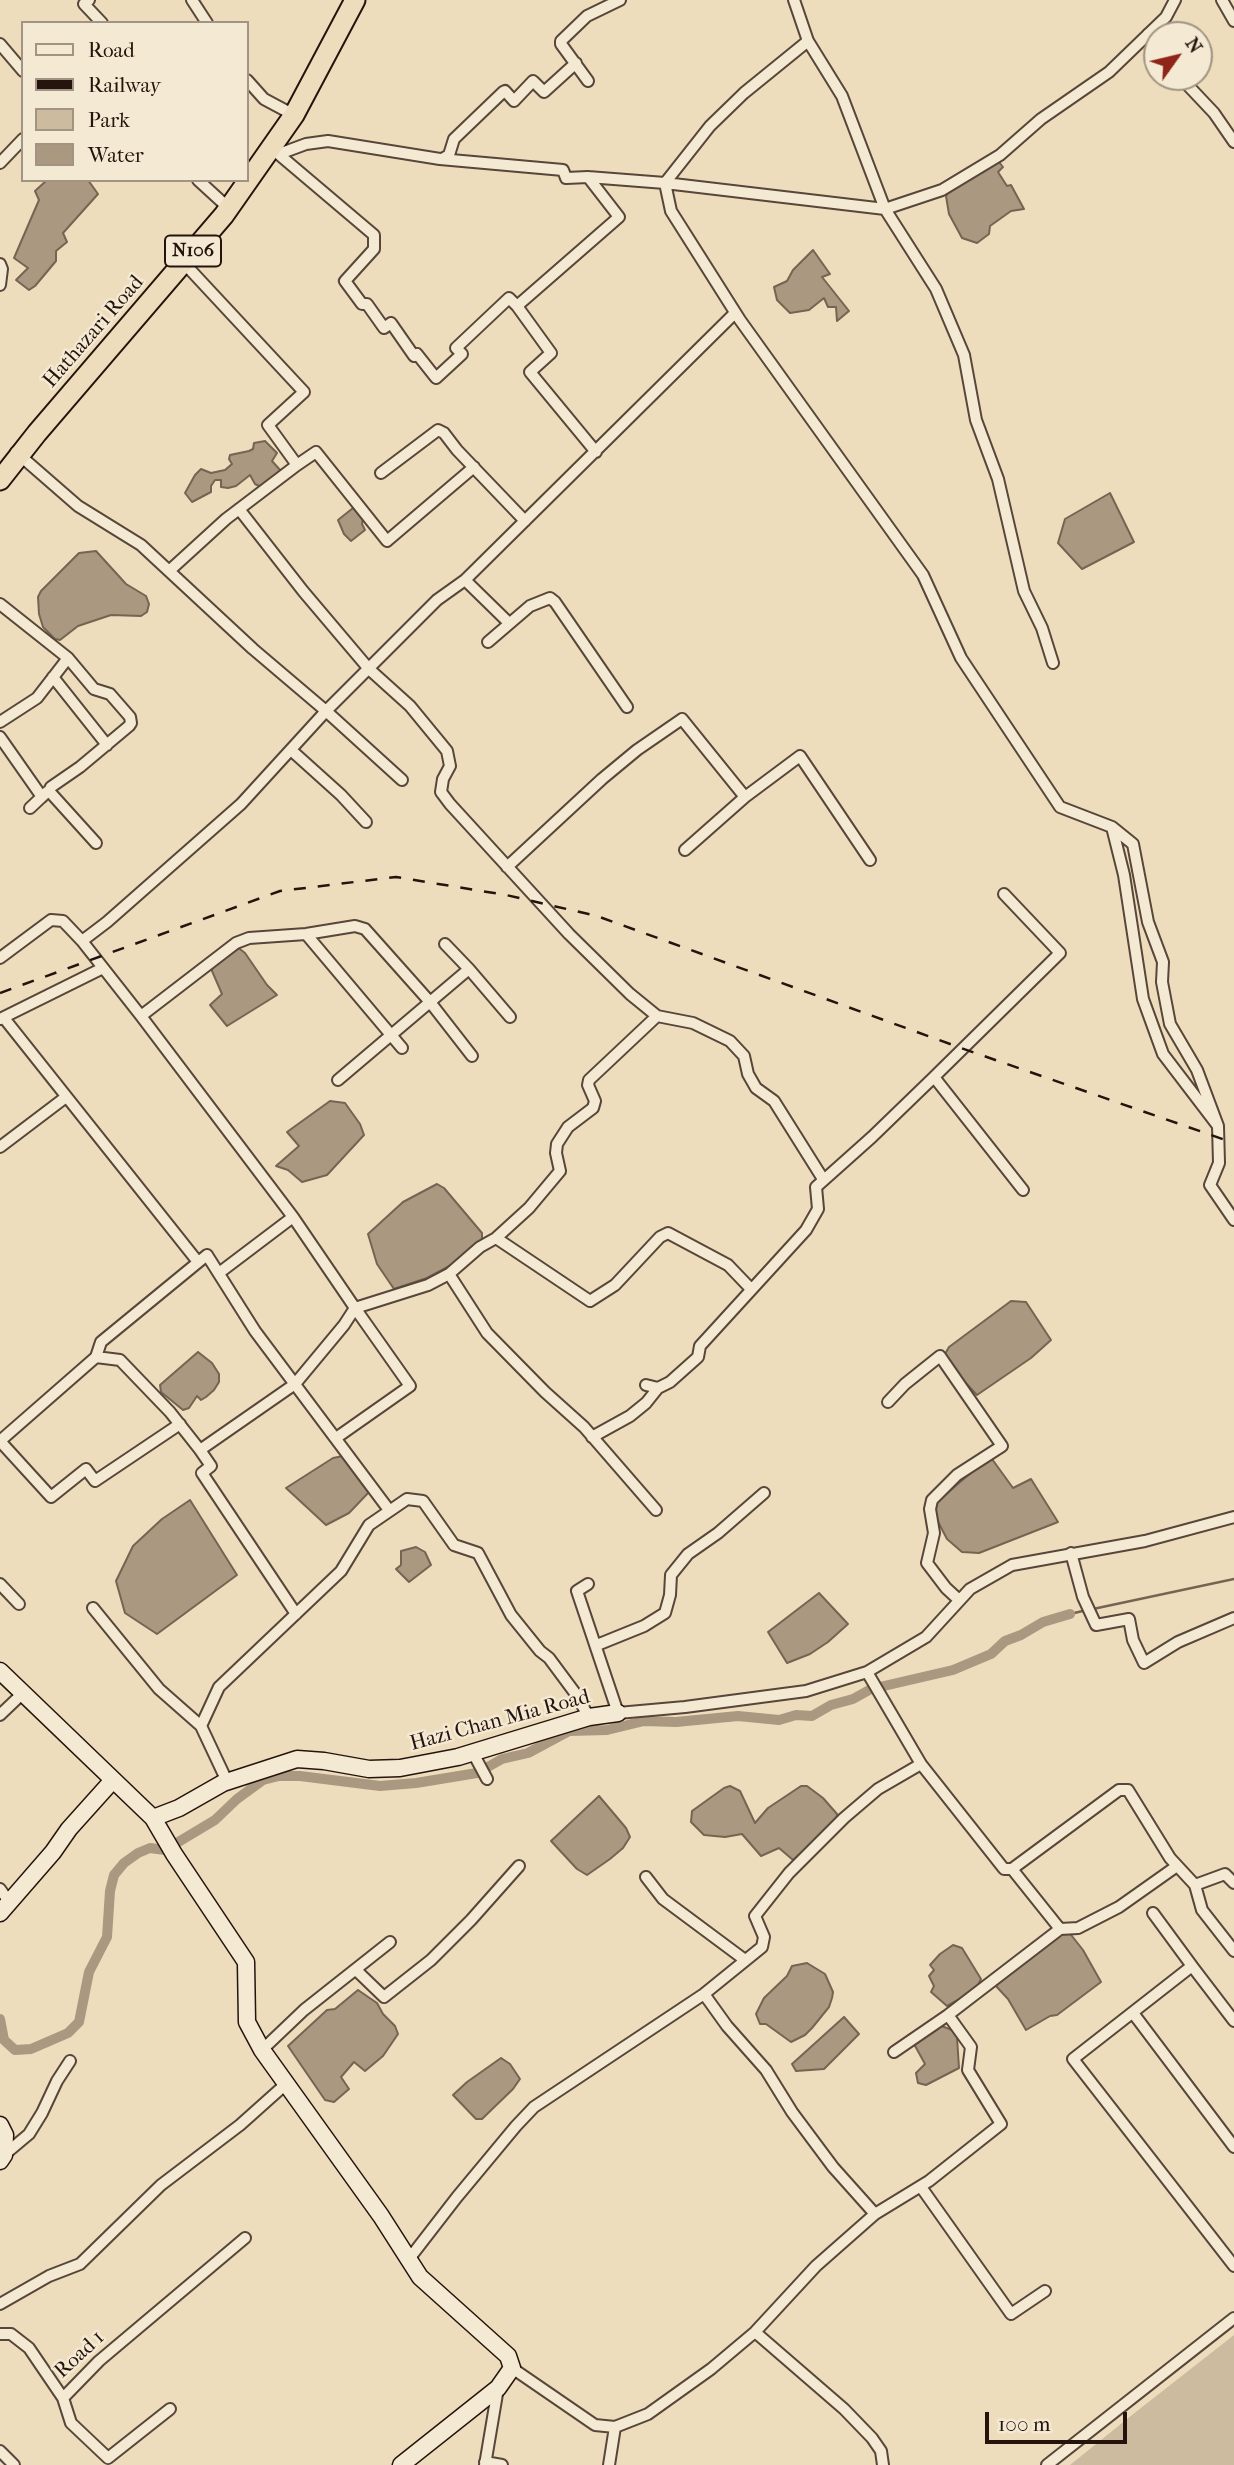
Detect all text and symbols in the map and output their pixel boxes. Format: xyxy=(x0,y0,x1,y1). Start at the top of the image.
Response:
legend xyxy=(21,21,248,182)
north arrow xyxy=(1143,21,1213,91)
text: N xyxy=(1181,33,1207,57)
text: Road xyxy=(88,38,135,62)
text: Railway xyxy=(88,73,161,97)
text: Park xyxy=(88,108,130,132)
text: Water xyxy=(88,143,144,167)
road number: N106 xyxy=(165,235,221,266)
street label: Hathazari Road xyxy=(38,271,150,393)
street label: Hazi Chan Mia Road xyxy=(407,1685,593,1757)
street label: Road 1 xyxy=(50,2326,110,2384)
scale bar xyxy=(989,2398,1131,2442)
text: 100 m xyxy=(998,2412,1051,2436)

